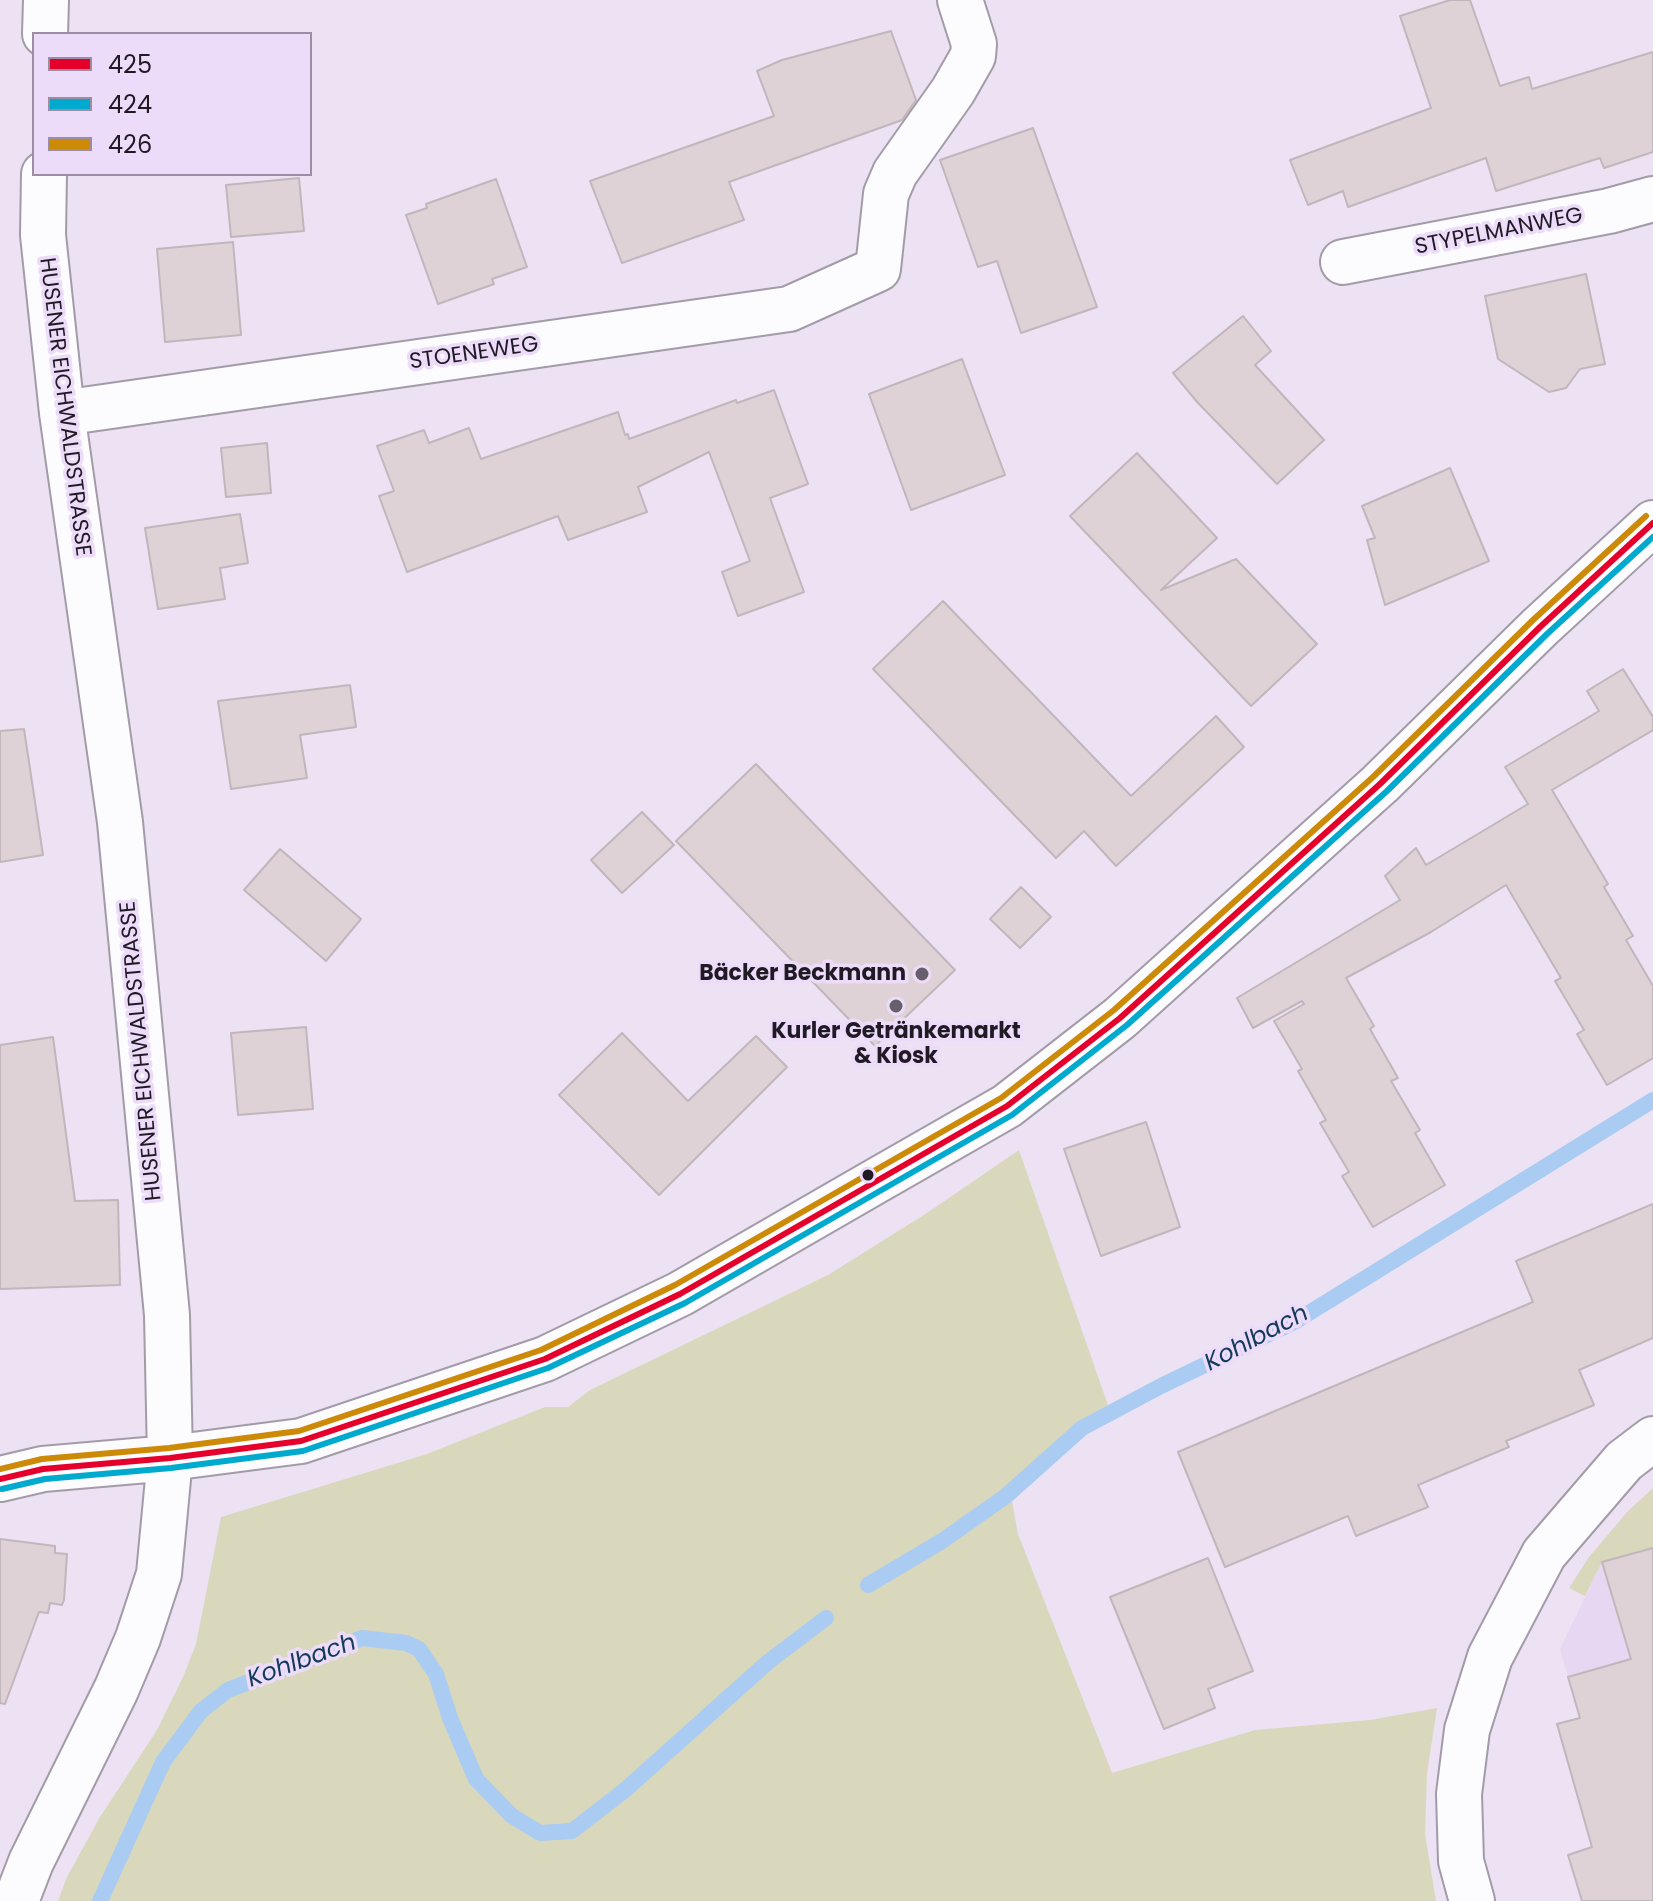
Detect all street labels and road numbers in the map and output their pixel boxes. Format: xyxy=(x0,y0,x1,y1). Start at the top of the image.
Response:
street label: STYPELMANWEG xyxy=(1413,203,1585,261)
street label: HUSENER EICHWALDSTRASSE xyxy=(33,256,95,558)
street label: STOENEWEG xyxy=(408,332,540,376)
street label: HUSENER EICHWALDSTRASSE xyxy=(116,900,168,1202)

